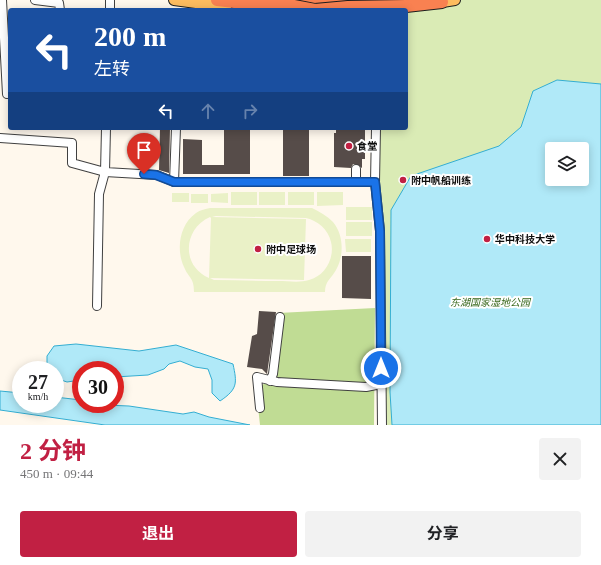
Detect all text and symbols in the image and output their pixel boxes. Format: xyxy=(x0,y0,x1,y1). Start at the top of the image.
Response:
text: 200 m xyxy=(94,21,166,52)
icon: left xyxy=(28,24,80,76)
text: 左转 xyxy=(94,59,130,79)
icon: left xyxy=(155,100,177,122)
icon: ahead xyxy=(197,100,219,122)
icon: right xyxy=(239,100,261,122)
pin xyxy=(127,133,161,174)
icon: arrive xyxy=(133,139,155,161)
marker: 食堂 xyxy=(344,141,354,151)
place label: 食堂 xyxy=(357,141,377,152)
map controls xyxy=(545,142,589,186)
button: layers xyxy=(545,142,589,186)
marker: 附中帆船训练 xyxy=(398,175,408,185)
place label: 附中帆船训练 xyxy=(411,175,471,186)
place label: 华中科技大学 xyxy=(495,233,555,245)
marker: 华中科技大学 xyxy=(482,234,492,244)
marker: 附中足球场 xyxy=(253,244,263,254)
place label: 附中足球场 xyxy=(266,244,316,255)
park label: 东湖国家湿地公园 xyxy=(450,297,532,308)
position arrow xyxy=(360,347,402,389)
speed limit sign: 30 xyxy=(72,361,124,413)
text: 27 xyxy=(28,371,48,393)
text: km/h xyxy=(28,391,48,402)
text: 2 分钟 xyxy=(20,438,86,464)
button: close xyxy=(539,438,581,480)
text: 450 m · 09:44 xyxy=(20,466,93,481)
button: 退出 xyxy=(20,511,297,557)
button: 分享 xyxy=(305,511,581,557)

